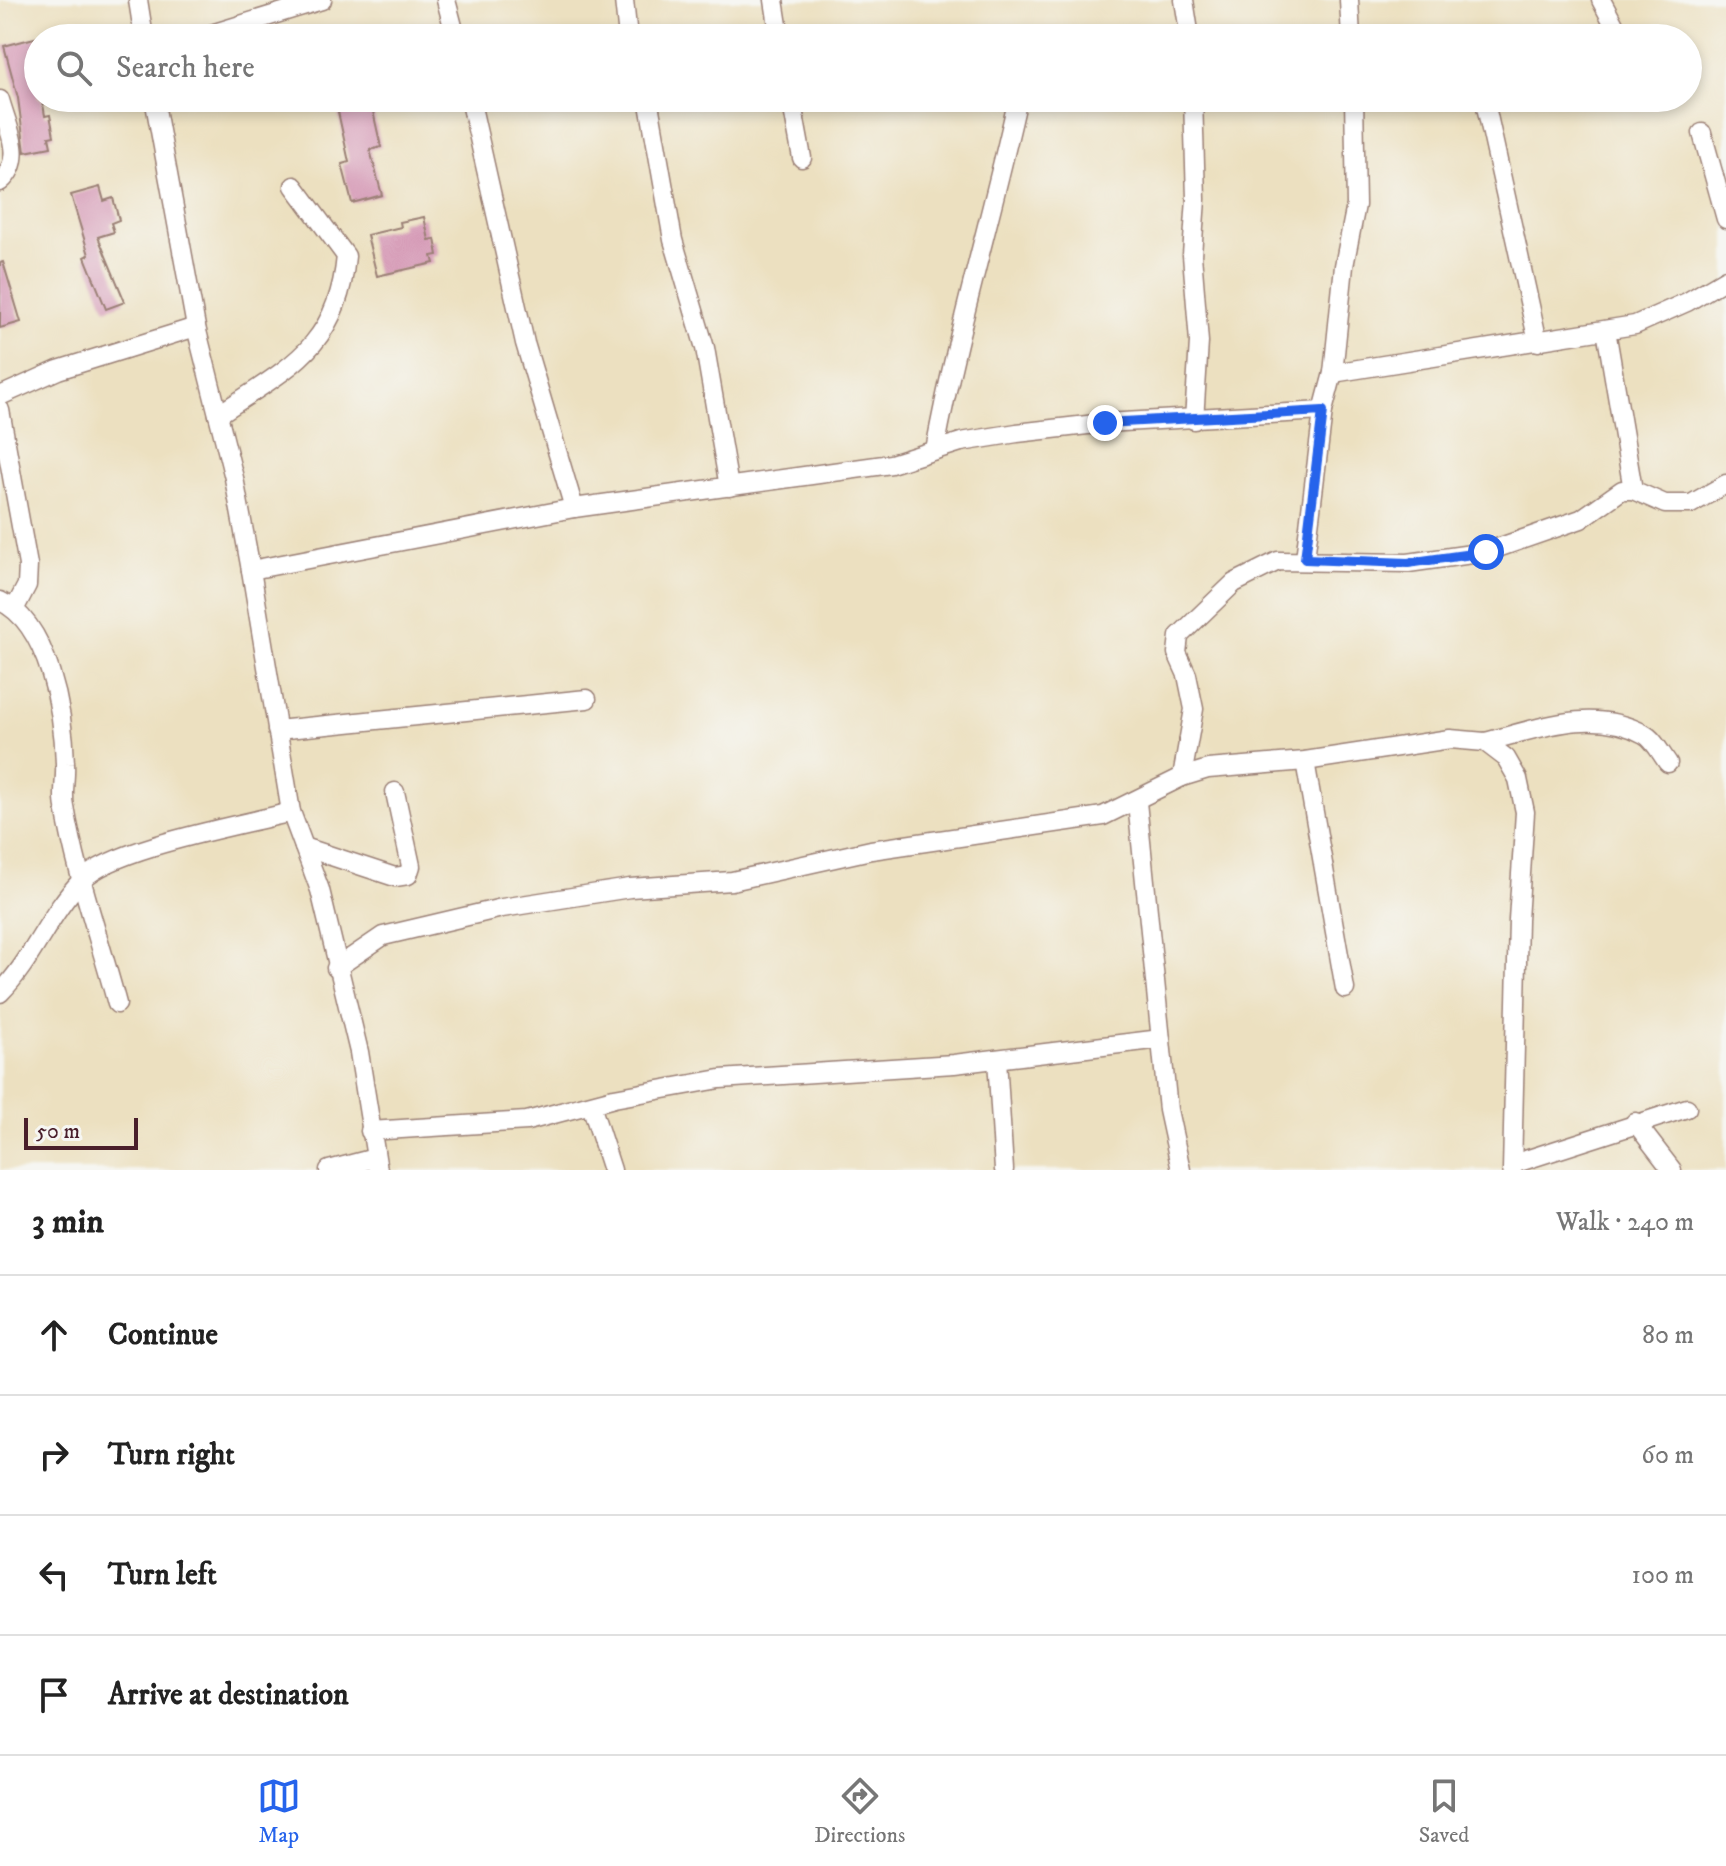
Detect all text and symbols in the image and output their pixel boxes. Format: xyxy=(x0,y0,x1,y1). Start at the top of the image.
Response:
search box xyxy=(24,24,1702,112)
icon: search xyxy=(52,46,96,90)
text: Search here xyxy=(116,50,255,87)
route end xyxy=(1087,405,1123,441)
route start xyxy=(1468,534,1504,570)
scale bar xyxy=(24,1114,138,1150)
text: 50 m xyxy=(36,1118,80,1145)
text: 3 min xyxy=(32,1201,104,1243)
text: Walk · 240 m xyxy=(1556,1206,1694,1239)
icon: ahead xyxy=(32,1313,76,1357)
text: Continue xyxy=(108,1317,218,1354)
text: 80 m xyxy=(1642,1319,1694,1352)
icon: right xyxy=(32,1433,76,1477)
text: Turn right xyxy=(108,1437,235,1474)
text: 60 m xyxy=(1641,1439,1694,1472)
icon: left xyxy=(32,1553,76,1597)
text: Turn left xyxy=(108,1557,217,1594)
text: 100 m xyxy=(1631,1559,1694,1592)
icon: arrive xyxy=(32,1673,76,1717)
text: Arrive at destination xyxy=(108,1677,349,1714)
tab: Map xyxy=(257,1774,301,1849)
tab: Directions xyxy=(814,1774,905,1849)
tab: Saved xyxy=(1419,1774,1469,1849)

